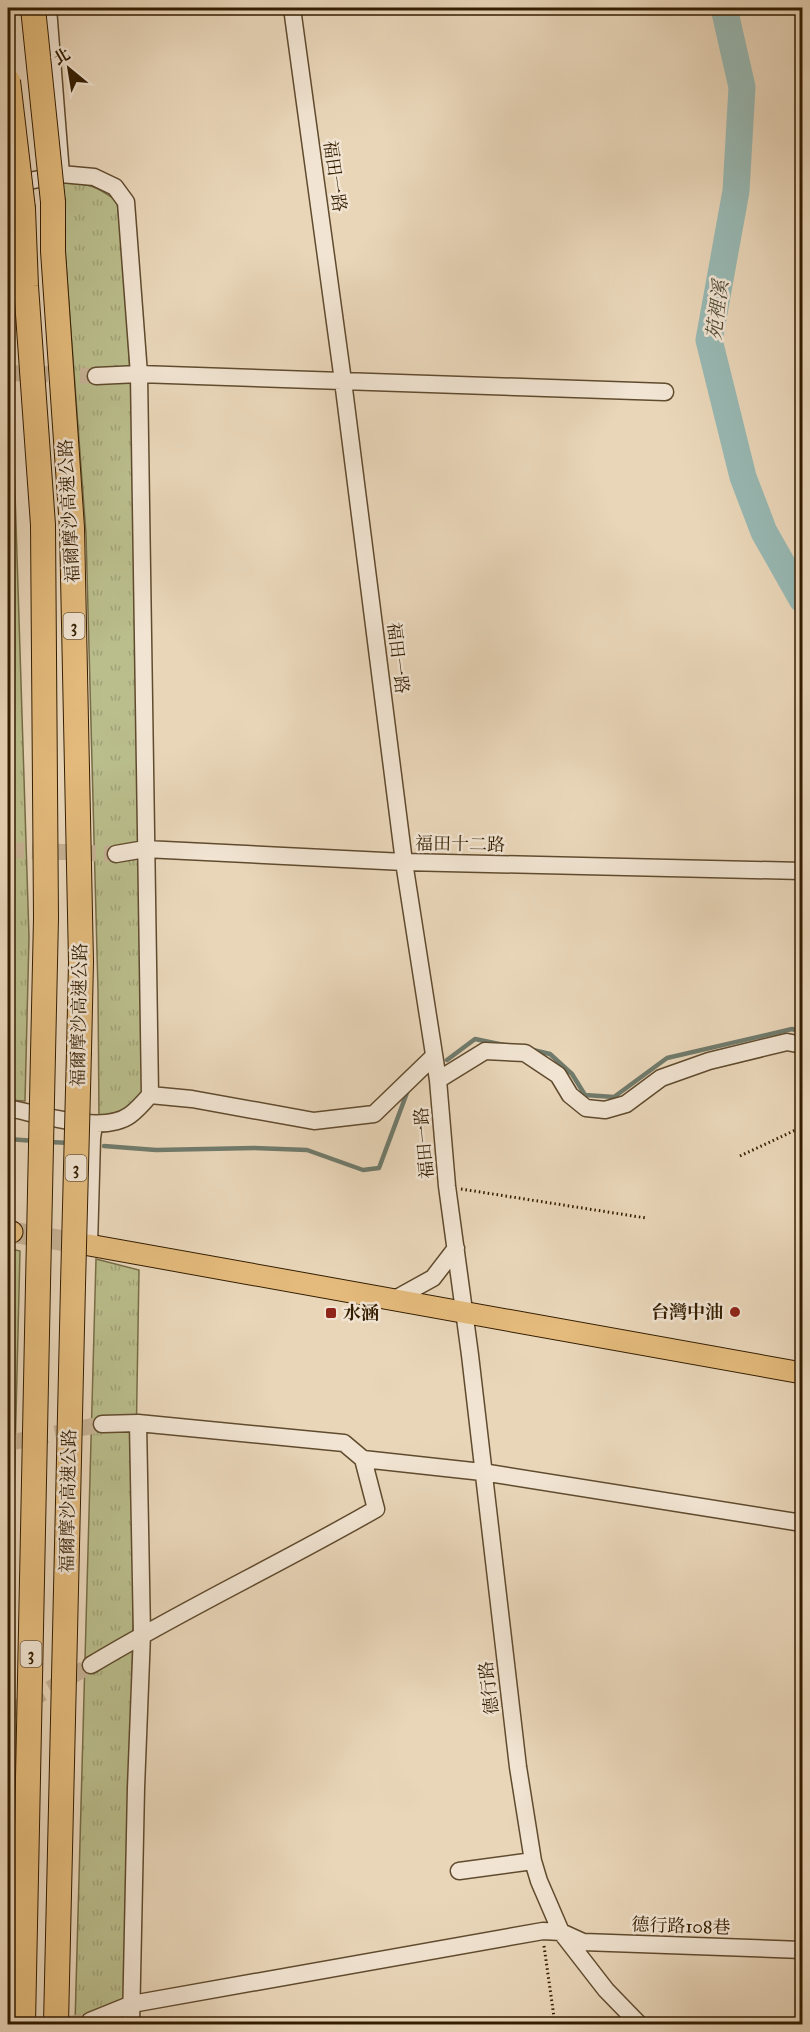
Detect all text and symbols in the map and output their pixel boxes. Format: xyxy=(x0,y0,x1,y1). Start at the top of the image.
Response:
north arrow xyxy=(39,39,99,99)
text: 北 xyxy=(50,44,73,69)
street label: 福田一路 xyxy=(319,139,351,213)
water label: 苑裡溪 xyxy=(701,277,733,341)
street label: 福爾摩沙高速公路 xyxy=(54,439,84,583)
road number: 3 xyxy=(64,613,84,639)
street label: 福田一路 xyxy=(383,621,413,695)
street label: 福田十二路 xyxy=(415,832,505,856)
street label: 福爾摩沙高速公路 xyxy=(67,943,91,1087)
street label: 福田一路 xyxy=(410,1106,438,1180)
road number: 3 xyxy=(66,1155,86,1181)
place label: 台灣中油 xyxy=(651,1301,723,1323)
place label: 水涵 xyxy=(343,1302,379,1324)
marker: 台灣中油 xyxy=(728,1305,742,1319)
marker: 水涵 xyxy=(324,1306,338,1320)
street label: 福爾摩沙高速公路 xyxy=(56,1429,80,1573)
road number: 3 xyxy=(20,1641,42,1667)
street label: 德行路 xyxy=(475,1660,503,1716)
street label: 德行路108巷 xyxy=(631,1913,731,1939)

